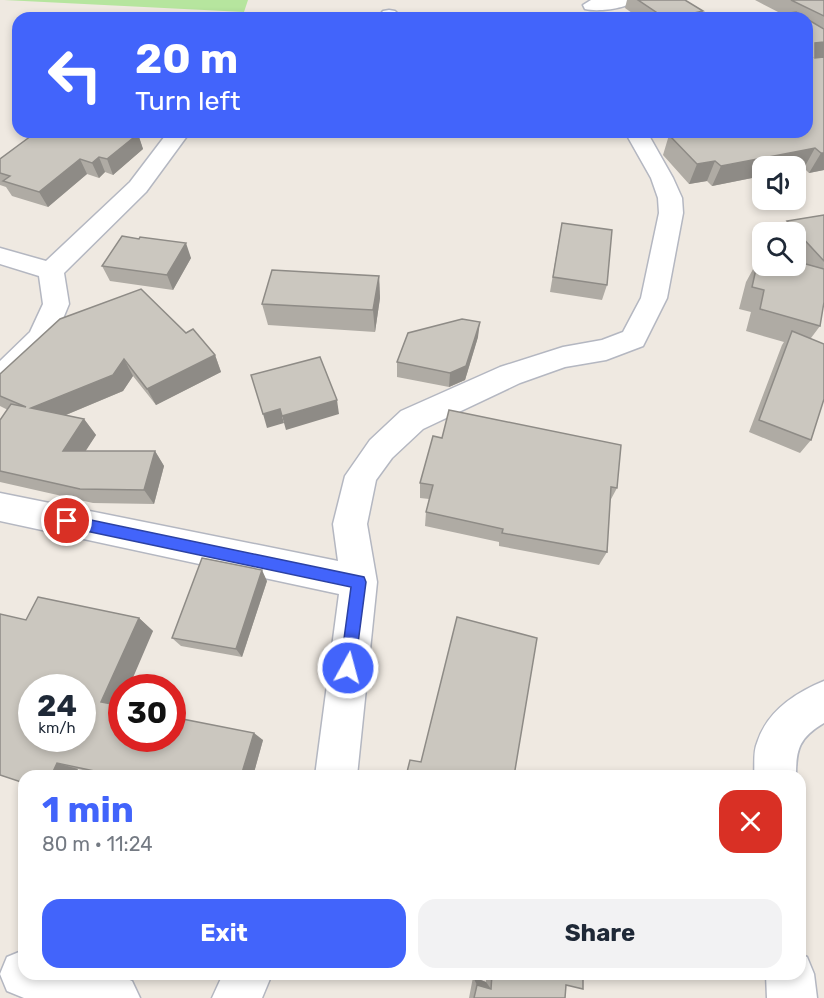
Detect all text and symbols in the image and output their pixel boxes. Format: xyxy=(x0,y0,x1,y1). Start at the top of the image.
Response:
text: 20 m xyxy=(135,34,238,84)
icon: left xyxy=(36,36,114,114)
text: Turn left xyxy=(135,85,240,117)
map controls xyxy=(752,156,806,276)
button: sound xyxy=(752,156,806,210)
button: search xyxy=(752,222,806,276)
pin xyxy=(41,495,92,546)
icon: arrive xyxy=(50,504,83,537)
position arrow xyxy=(316,636,380,700)
speed limit sign: 30 xyxy=(108,674,186,752)
text: 24 xyxy=(37,688,77,724)
text: km/h xyxy=(38,719,76,737)
text: 1 min xyxy=(42,788,134,831)
button: close xyxy=(719,790,782,853)
text: 80 m · 11:24 xyxy=(42,832,153,856)
button: Exit xyxy=(42,899,406,968)
button: Share xyxy=(418,899,782,968)

